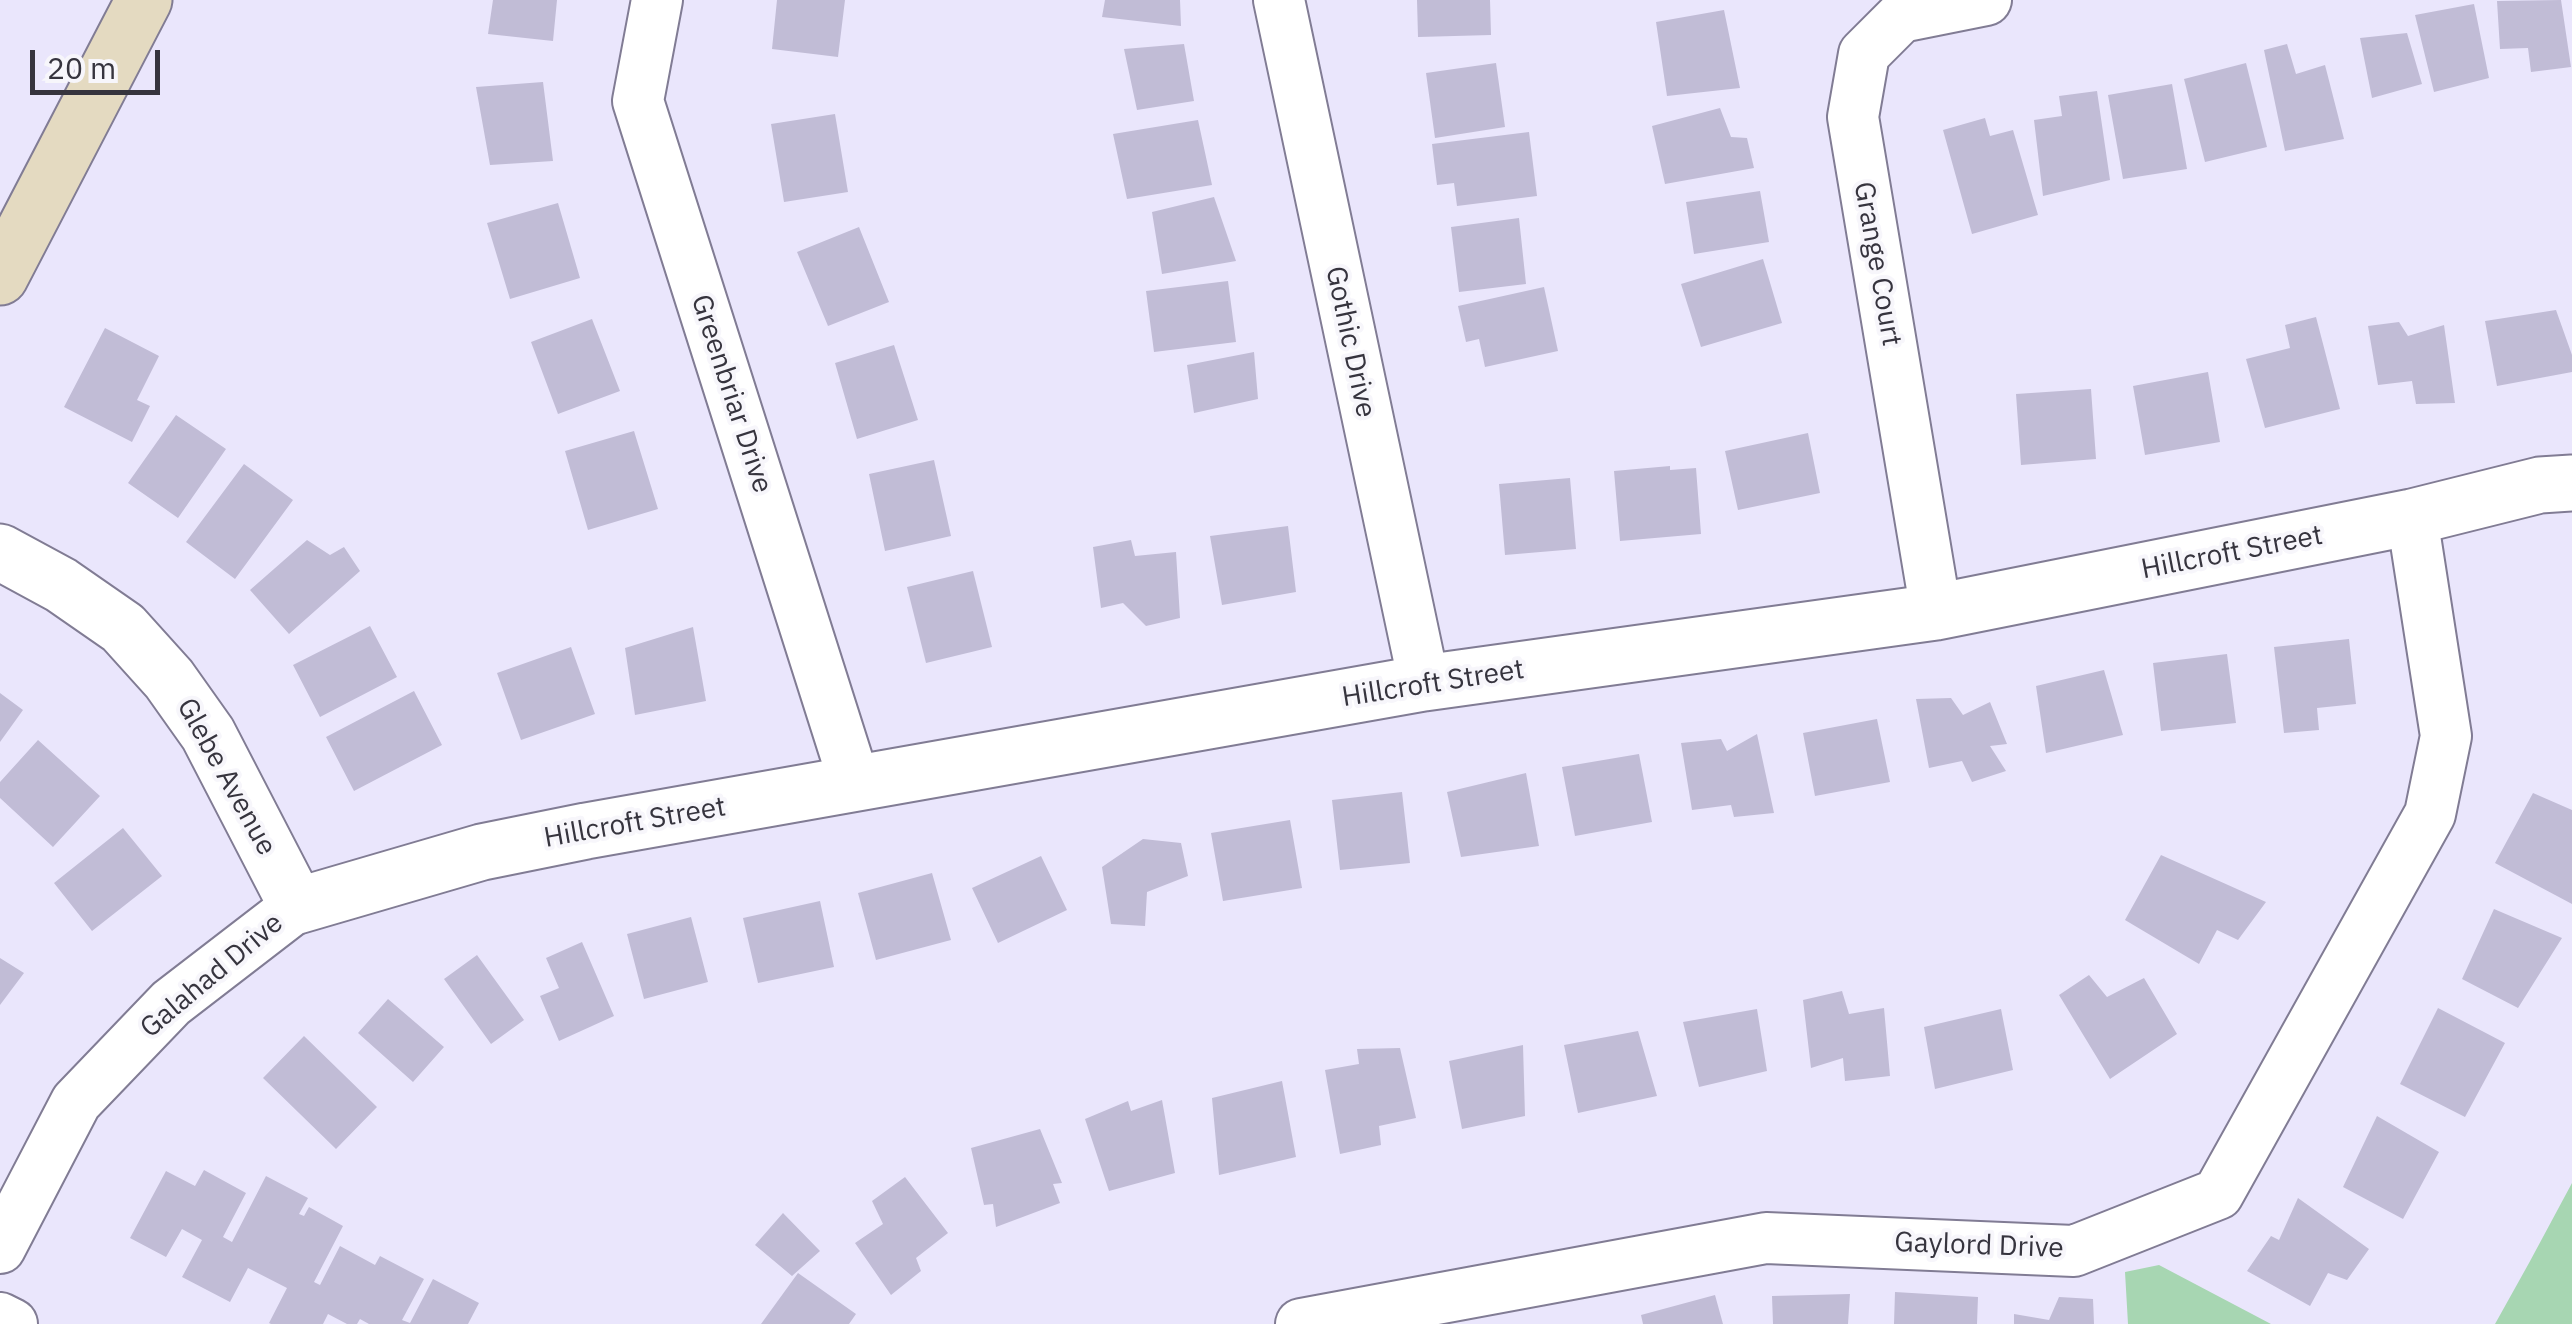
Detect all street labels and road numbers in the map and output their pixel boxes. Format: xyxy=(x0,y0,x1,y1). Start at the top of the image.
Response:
street label: Grange Court xyxy=(1846,179,1908,349)
street label: Gothic Drive xyxy=(1318,263,1382,421)
street label: Greenbriar Drive xyxy=(683,291,779,497)
street label: Hillcroft Street xyxy=(2139,519,2325,587)
street label: Hillcroft Street xyxy=(1340,653,1526,715)
street label: Glebe Avenue xyxy=(169,693,283,861)
street label: Hillcroft Street xyxy=(542,790,728,856)
street label: Galahad Drive xyxy=(134,907,290,1045)
street label: Gaylord Drive xyxy=(1894,1226,2064,1266)

